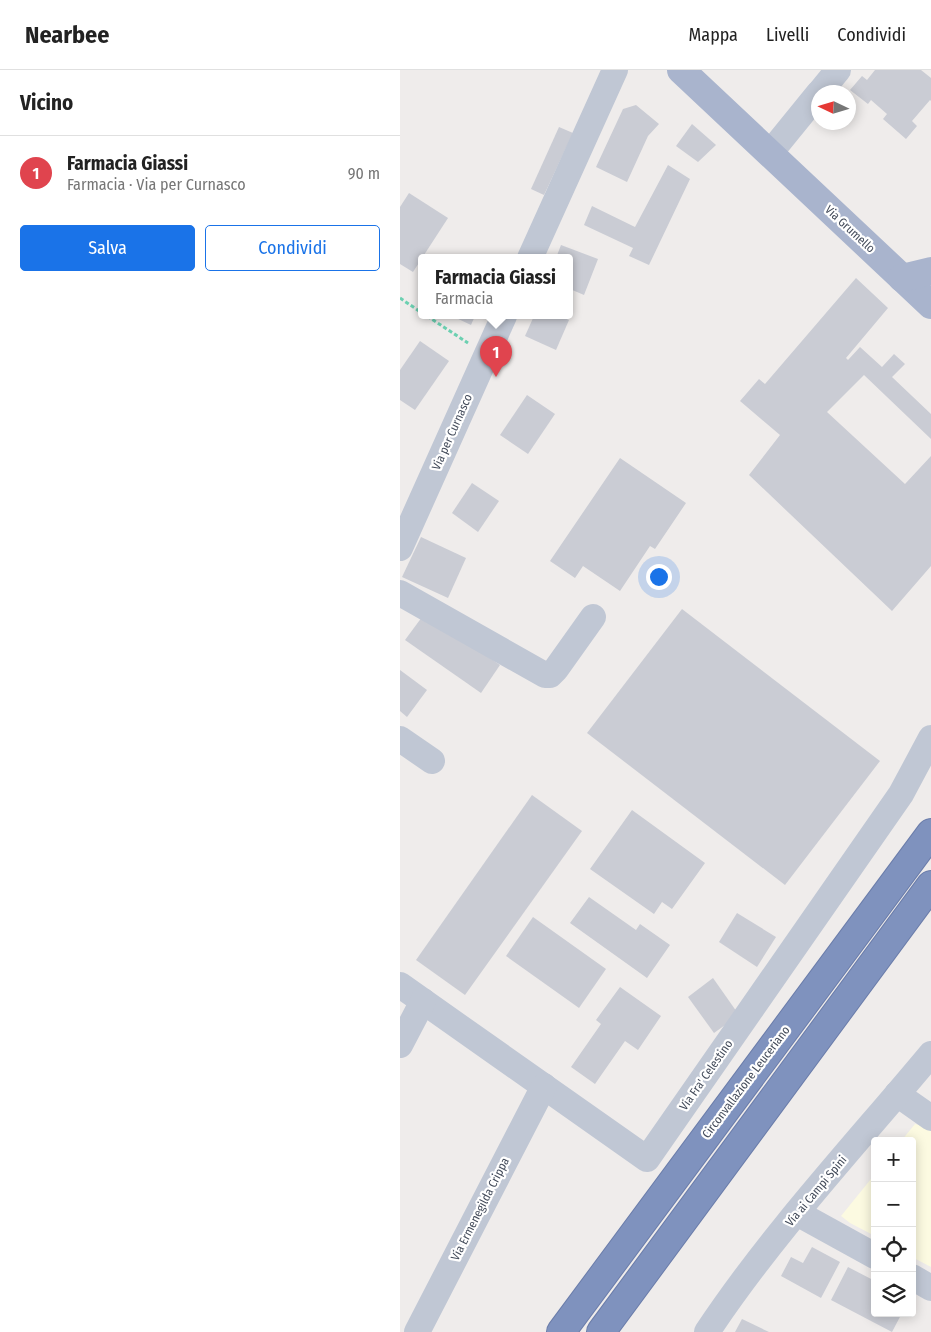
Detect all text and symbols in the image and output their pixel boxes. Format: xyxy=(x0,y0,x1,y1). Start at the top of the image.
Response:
text: Nearbee xyxy=(25,21,109,49)
text: Mappa xyxy=(689,24,738,46)
text: Livelli xyxy=(766,24,809,46)
text: Condividi xyxy=(837,24,906,46)
north arrow xyxy=(811,85,856,130)
text: Vicino xyxy=(20,90,73,116)
text: Farmacia Giassi xyxy=(67,152,188,175)
text: 1 xyxy=(33,164,39,183)
text: 90 m xyxy=(348,164,380,183)
text: Farmacia · Via per Curnasco xyxy=(67,175,246,194)
street label: Via Grumello xyxy=(822,202,878,256)
button: Salva xyxy=(20,225,195,271)
button: Condividi xyxy=(205,225,380,271)
popup xyxy=(418,254,573,319)
text: Farmacia Giassi xyxy=(435,266,556,289)
text: Farmacia xyxy=(435,289,493,308)
pin: 1 xyxy=(480,336,512,377)
street label: Via per Curnasco xyxy=(429,392,475,472)
your location xyxy=(646,564,672,590)
street label: Circonvallazione Leuceriano xyxy=(699,1023,793,1141)
street label: Via Fra' Celestino xyxy=(676,1037,736,1113)
map controls xyxy=(871,1137,916,1317)
button: + xyxy=(871,1137,916,1182)
street label: Via ai Campi Spini xyxy=(782,1153,850,1229)
street label: Via Ermenegilda Crippa xyxy=(448,1155,512,1263)
button: − xyxy=(871,1182,916,1227)
button: locate xyxy=(871,1227,916,1272)
button: layers xyxy=(871,1272,916,1317)

